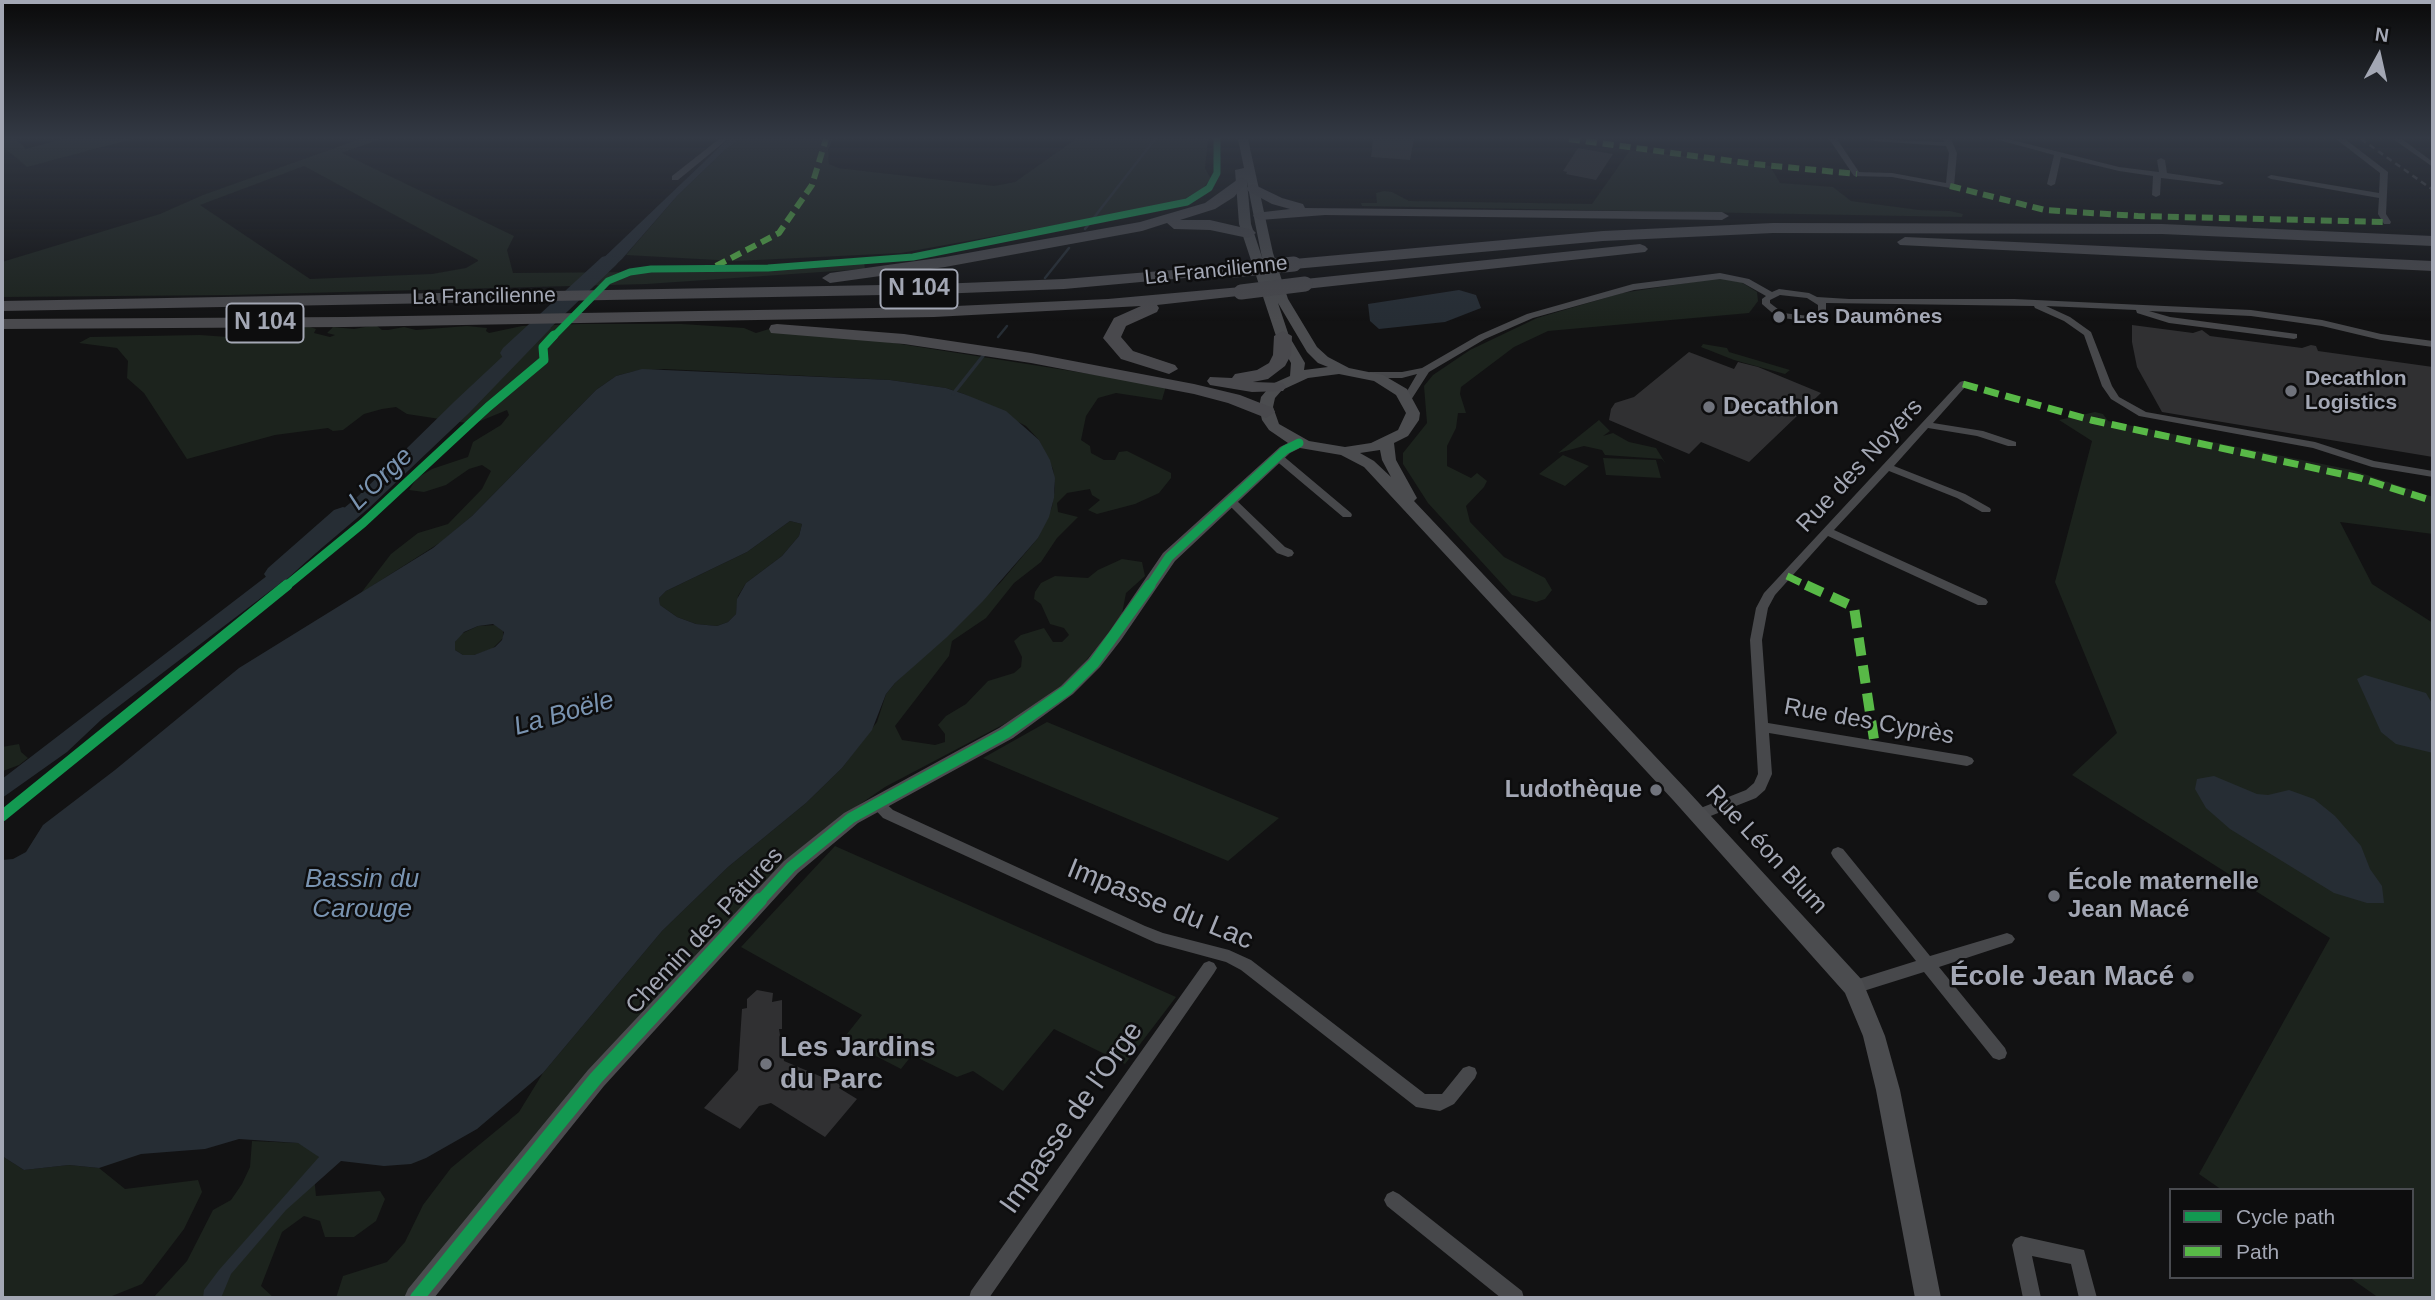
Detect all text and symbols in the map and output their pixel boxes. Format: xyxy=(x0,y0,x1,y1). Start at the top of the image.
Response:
north arrow xyxy=(2344,21,2414,91)
text: N xyxy=(2374,23,2390,46)
street label: La Francilienne xyxy=(1143,251,1289,291)
road number: N 104 xyxy=(880,270,958,308)
street label: La Francilienne xyxy=(412,283,556,311)
road number: N 104 xyxy=(226,304,304,342)
place label: Les Daumônes xyxy=(1793,304,1942,330)
marker: Les Daumônes xyxy=(1771,309,1787,325)
place label: Decathlon Logistics xyxy=(2305,366,2407,416)
marker: Decathlon Logistics xyxy=(2283,383,2299,399)
place label: Decathlon xyxy=(1723,393,1839,421)
street label: Rue des Noyers xyxy=(1791,393,1929,539)
marker: Decathlon xyxy=(1701,399,1717,415)
water label: L'Orge xyxy=(342,441,420,517)
water label: La Boële xyxy=(510,685,618,743)
street label: Rue des Cyprès xyxy=(1782,693,1956,751)
place label: Ludothèque xyxy=(1505,776,1642,804)
street label: Rue Léon Blum xyxy=(1699,780,1833,920)
marker: Ludothèque xyxy=(1648,782,1664,798)
street label: Chemin des Pâtures xyxy=(620,842,790,1020)
street label: Impasse du Lac xyxy=(1062,852,1258,958)
water label: Bassin du Carouge xyxy=(305,864,419,926)
place label: École maternelle Jean Macé xyxy=(2068,868,2259,924)
marker: École maternelle Jean Macé xyxy=(2046,888,2062,904)
place label: École Jean Macé xyxy=(1950,960,2174,994)
marker: École Jean Macé xyxy=(2180,969,2196,985)
street label: Impasse de l'Orge xyxy=(993,1016,1151,1220)
place label: Les Jardins du Parc xyxy=(780,1031,936,1097)
marker: Les Jardins du Parc xyxy=(758,1056,774,1072)
legend xyxy=(2169,1188,2414,1279)
text: Cycle path xyxy=(2236,1205,2335,1228)
text: Path xyxy=(2236,1240,2279,1263)

